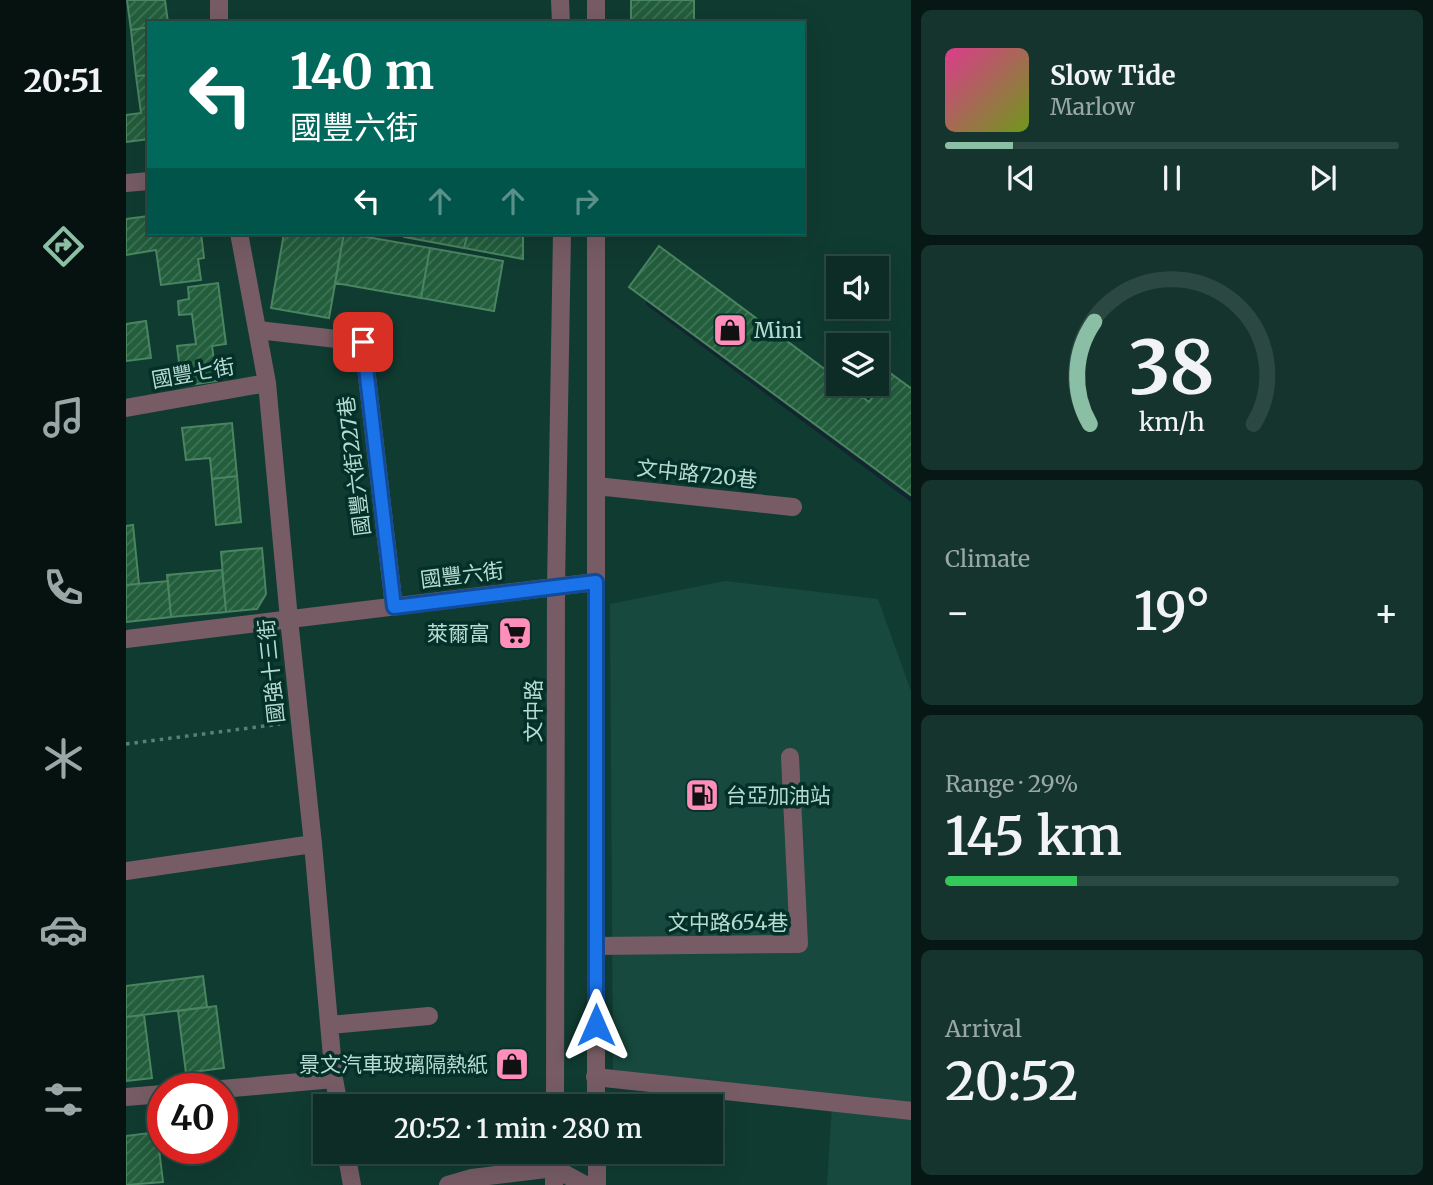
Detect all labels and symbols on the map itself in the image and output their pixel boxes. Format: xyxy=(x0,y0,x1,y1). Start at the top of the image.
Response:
shop icon: Mini xyxy=(711,311,749,349)
pin xyxy=(333,312,393,372)
place label: Mini xyxy=(754,317,802,344)
street label: 國豐七街 xyxy=(149,352,237,394)
street label: 國豐六街227巷 xyxy=(332,394,376,538)
street label: 文中路720巷 xyxy=(635,454,759,494)
street label: 國豐六街 xyxy=(419,556,505,594)
supermarket icon: 萊爾富 xyxy=(496,614,534,652)
street label: 國強十三街 xyxy=(252,617,290,725)
place label: 萊爾富 xyxy=(427,620,490,647)
street label: 文中路 xyxy=(520,680,547,743)
fuel station icon: 台亞加油站 xyxy=(683,776,721,814)
place label: 台亞加油站 xyxy=(726,782,831,809)
street label: 文中路654巷 xyxy=(668,909,788,936)
position arrow xyxy=(559,988,633,1062)
shop icon: 景文汽車玻璃隔熱紙 xyxy=(493,1045,531,1083)
place label: 景文汽車玻璃隔熱紙 xyxy=(299,1051,488,1078)
speed limit sign: 40 xyxy=(147,1073,238,1164)

